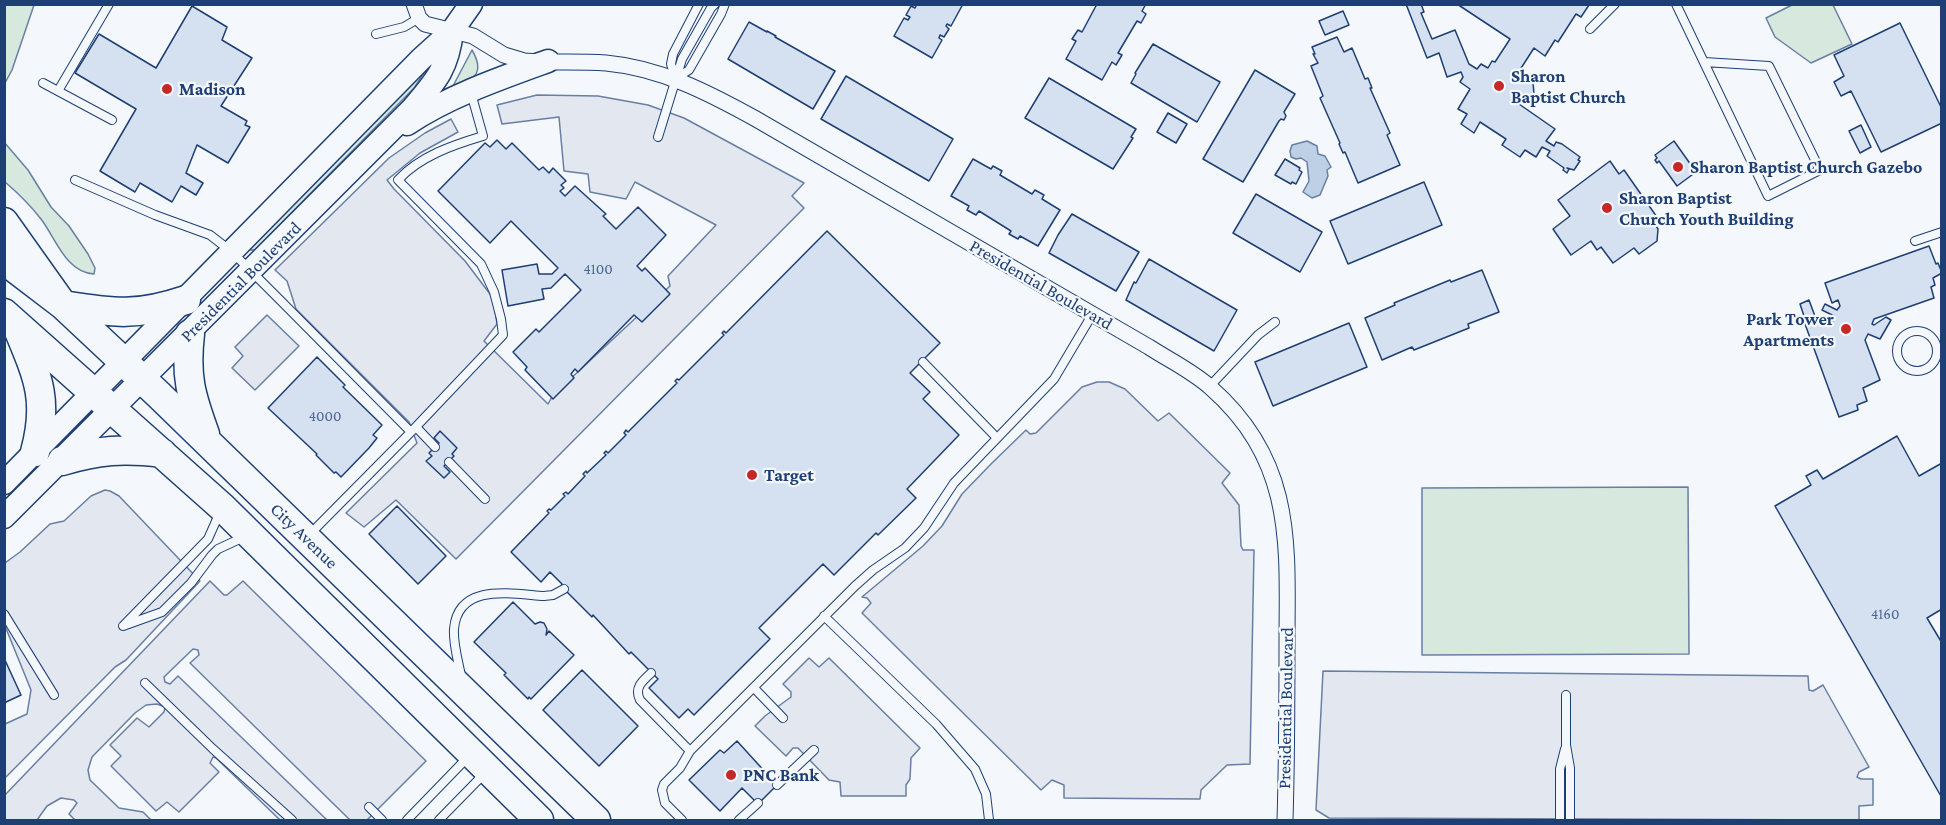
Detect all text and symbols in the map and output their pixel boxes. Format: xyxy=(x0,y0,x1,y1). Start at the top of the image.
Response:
place label: Sharon Baptist Church xyxy=(1511,65,1626,107)
place label: Madison xyxy=(179,78,246,100)
marker: Sharon Baptist Church xyxy=(1492,79,1506,93)
marker: Madison xyxy=(160,82,174,96)
place label: Sharon Baptist Church Gazebo xyxy=(1690,156,1922,178)
marker: Sharon Baptist Church Gazebo xyxy=(1671,160,1685,174)
place label: Sharon Baptist Church Youth Building xyxy=(1619,187,1794,230)
marker: Sharon Baptist Church Youth Building xyxy=(1600,201,1614,215)
street label: Presidential Boulevard xyxy=(176,217,306,347)
street label: Presidential Boulevard xyxy=(966,235,1116,335)
house number: 4100 xyxy=(583,260,613,278)
place label: Park Tower Apartments xyxy=(1743,308,1834,350)
marker: Park Tower Apartments xyxy=(1839,322,1853,336)
house number: 4000 xyxy=(308,407,342,425)
place label: Target xyxy=(764,464,814,486)
marker: Target xyxy=(745,468,759,482)
street label: City Avenue xyxy=(266,498,342,574)
house number: 4160 xyxy=(1871,605,1899,623)
street label: Presidential Boulevard xyxy=(1274,627,1298,789)
place label: PNC Bank xyxy=(743,764,819,786)
marker: PNC Bank xyxy=(724,768,738,782)

